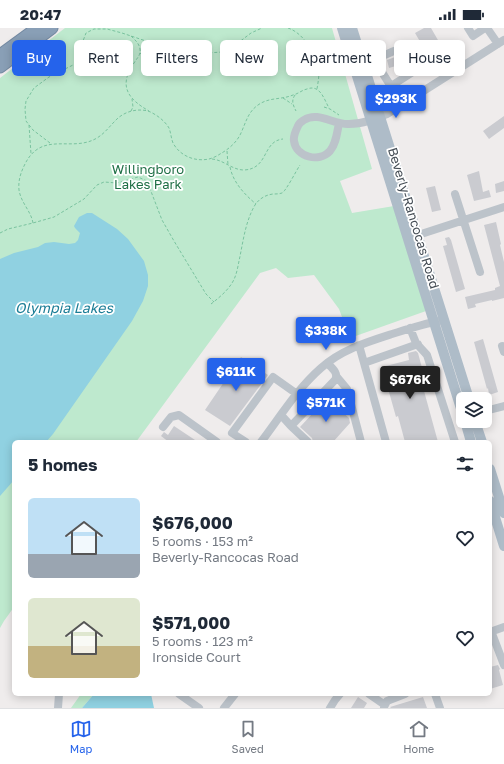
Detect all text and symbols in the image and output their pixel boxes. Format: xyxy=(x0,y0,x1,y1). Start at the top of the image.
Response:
text: 20:47 xyxy=(20,5,61,23)
chip: Buy xyxy=(12,40,66,76)
chip: Rent xyxy=(74,40,133,76)
chip: Filters xyxy=(141,40,212,76)
chip: New xyxy=(220,40,278,76)
chip: Apartment xyxy=(286,40,386,76)
chip: House xyxy=(394,40,465,76)
pin: $293K xyxy=(368,85,424,119)
text: $293K xyxy=(375,90,417,106)
street label: Beverly-Rancocas Road xyxy=(385,145,443,291)
park label: Willingboro Lakes Park xyxy=(112,161,184,192)
water label: Olympia Lakes xyxy=(15,299,113,316)
pin: $338K xyxy=(298,317,354,351)
text: $338K xyxy=(305,322,347,338)
pin: $611K xyxy=(208,358,264,392)
text: $611K xyxy=(216,363,256,379)
pin: $676K xyxy=(382,366,438,400)
text: $676K xyxy=(389,371,431,387)
pin: $571K xyxy=(298,389,354,423)
map controls xyxy=(456,392,492,428)
button: layers xyxy=(456,392,492,428)
text: $571K xyxy=(306,394,346,410)
icon: filters xyxy=(454,453,476,475)
text: 5 homes xyxy=(28,454,98,475)
text: $676,000 xyxy=(152,512,233,533)
icon: home xyxy=(60,514,108,562)
icon: heart xyxy=(454,527,476,549)
text: 5 rooms · 153 m² xyxy=(152,533,253,549)
text: Beverly-Rancocas Road xyxy=(152,549,299,565)
text: $571,000 xyxy=(152,612,230,633)
icon: home xyxy=(60,614,108,662)
icon: heart xyxy=(454,627,476,649)
text: 5 rooms · 123 m² xyxy=(152,633,253,649)
text: Ironside Court xyxy=(152,649,241,665)
tab: Map xyxy=(70,718,92,755)
tab: Saved xyxy=(232,718,264,755)
tab: Home xyxy=(403,718,434,755)

